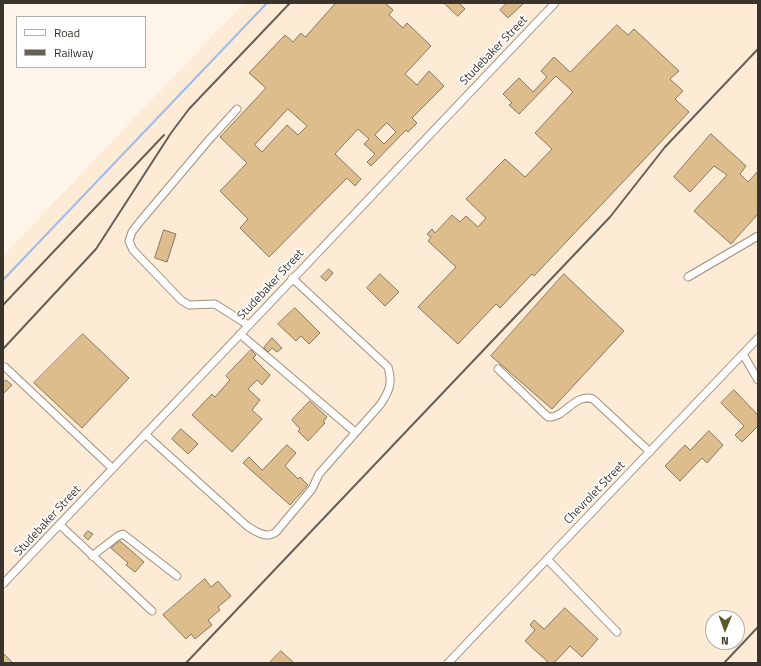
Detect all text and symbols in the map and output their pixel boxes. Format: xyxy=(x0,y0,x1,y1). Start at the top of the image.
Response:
street label: Studebaker Street xyxy=(457,13,531,89)
legend xyxy=(16,16,146,68)
text: Road xyxy=(54,23,80,42)
text: Railway xyxy=(54,43,94,62)
street label: Studebaker Street xyxy=(235,247,307,323)
street label: Chevrolet Street xyxy=(561,459,629,527)
street label: Studebaker Street xyxy=(12,483,84,559)
north arrow xyxy=(705,610,745,650)
text: N xyxy=(721,633,729,649)

